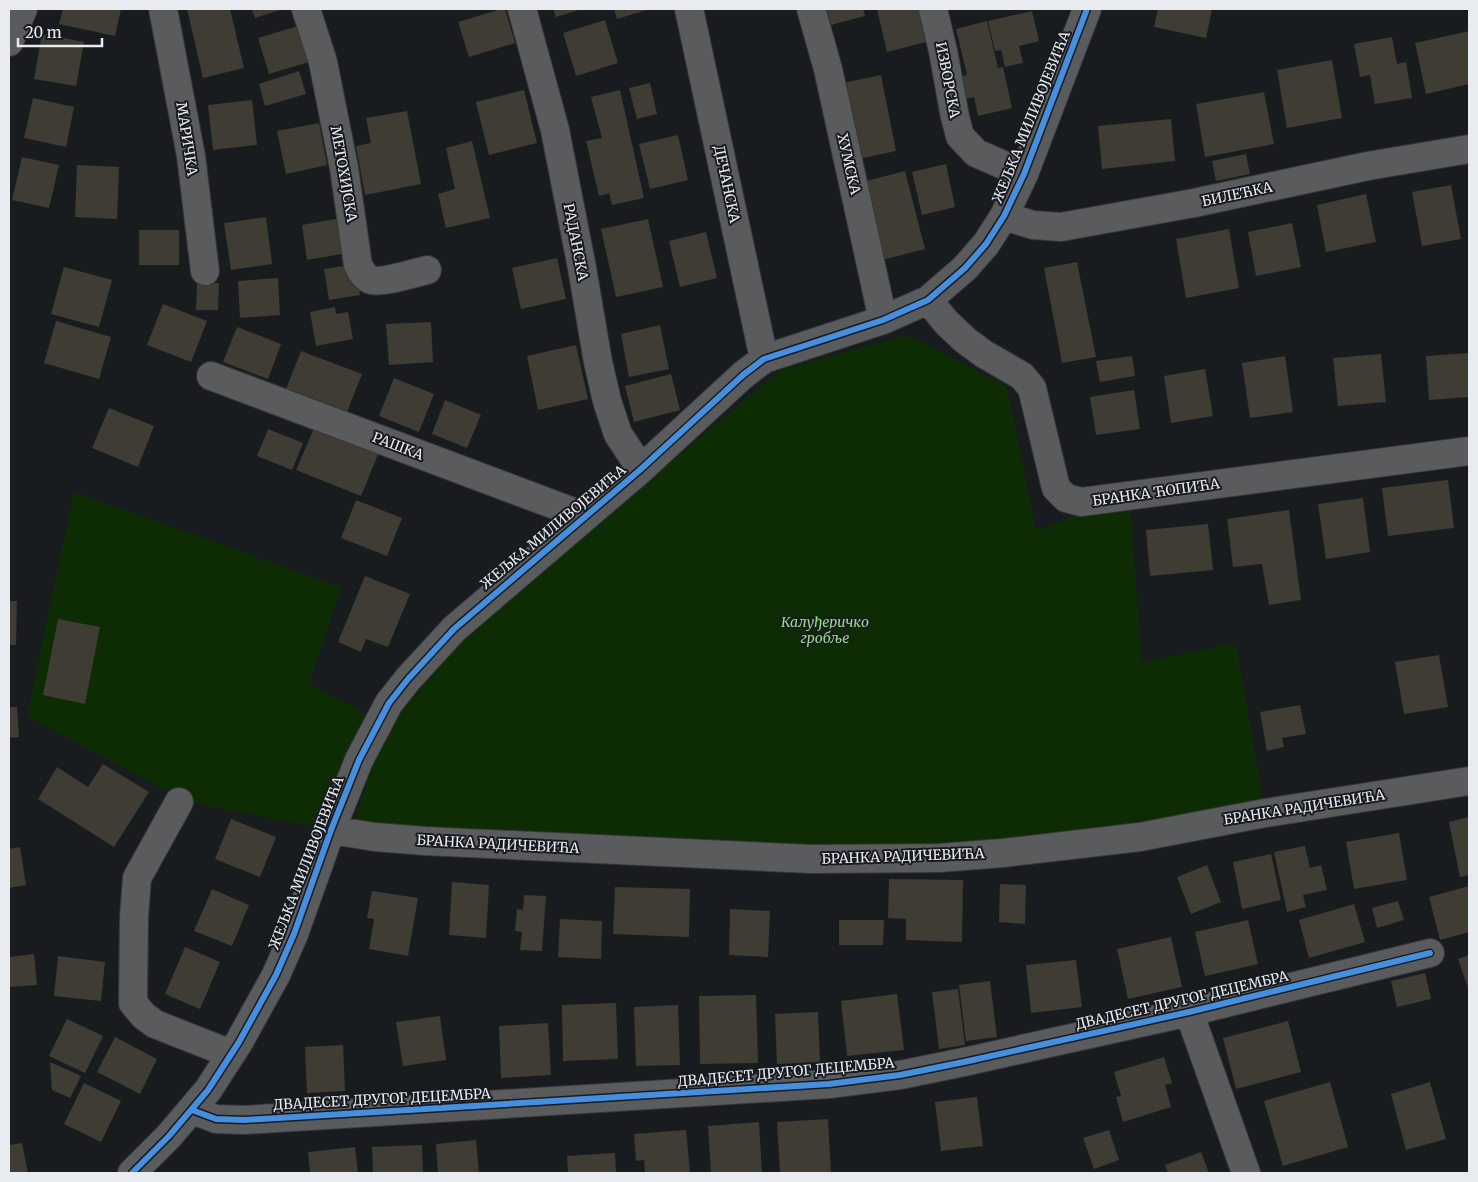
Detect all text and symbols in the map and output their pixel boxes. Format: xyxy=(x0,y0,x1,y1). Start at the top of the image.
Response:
scale bar xyxy=(18,15,101,47)
text: 20 m xyxy=(25,23,62,42)
street label: ЖЕЉКА МИЛИВОЈЕВИЋА xyxy=(988,28,1074,206)
street label: ИЗВОРСКА xyxy=(932,40,964,120)
street label: МАРИЧКА xyxy=(172,101,202,177)
street label: МЕТОХИЈСКА xyxy=(327,124,361,224)
street label: ХУМСКА xyxy=(833,132,865,196)
street label: ДЕЧАНСКА xyxy=(710,144,744,225)
street label: БИЛЕЋКА xyxy=(1200,178,1274,210)
street label: РАДАНСКА xyxy=(560,202,592,282)
street label: РАШКА xyxy=(370,428,426,464)
street label: ЖЕЉКА МИЛИВОЈЕВИЋА xyxy=(477,461,629,593)
street label: БРАНКА ЋОПИЋА xyxy=(1091,474,1221,510)
park label: Калуђеричко гробље xyxy=(781,613,869,647)
street label: ЖЕЉКА МИЛИВОЈЕВИЋА xyxy=(265,774,347,952)
street label: БРАНКА РАДИЧЕВИЋА xyxy=(1222,785,1386,829)
street label: БРАНКА РАДИЧЕВИЋА xyxy=(416,831,580,857)
street label: БРАНКА РАДИЧЕВИЋА xyxy=(821,844,985,868)
street label: ДВАДЕСЕТ ДРУГОГ ДЕЦЕМБРА xyxy=(1074,967,1290,1033)
street label: ДВАДЕСЕТ ДРУГОГ ДЕЦЕМБРА xyxy=(677,1054,895,1090)
street label: ДВАДЕСЕТ ДРУГОГ ДЕЦЕМБРА xyxy=(273,1084,491,1114)

